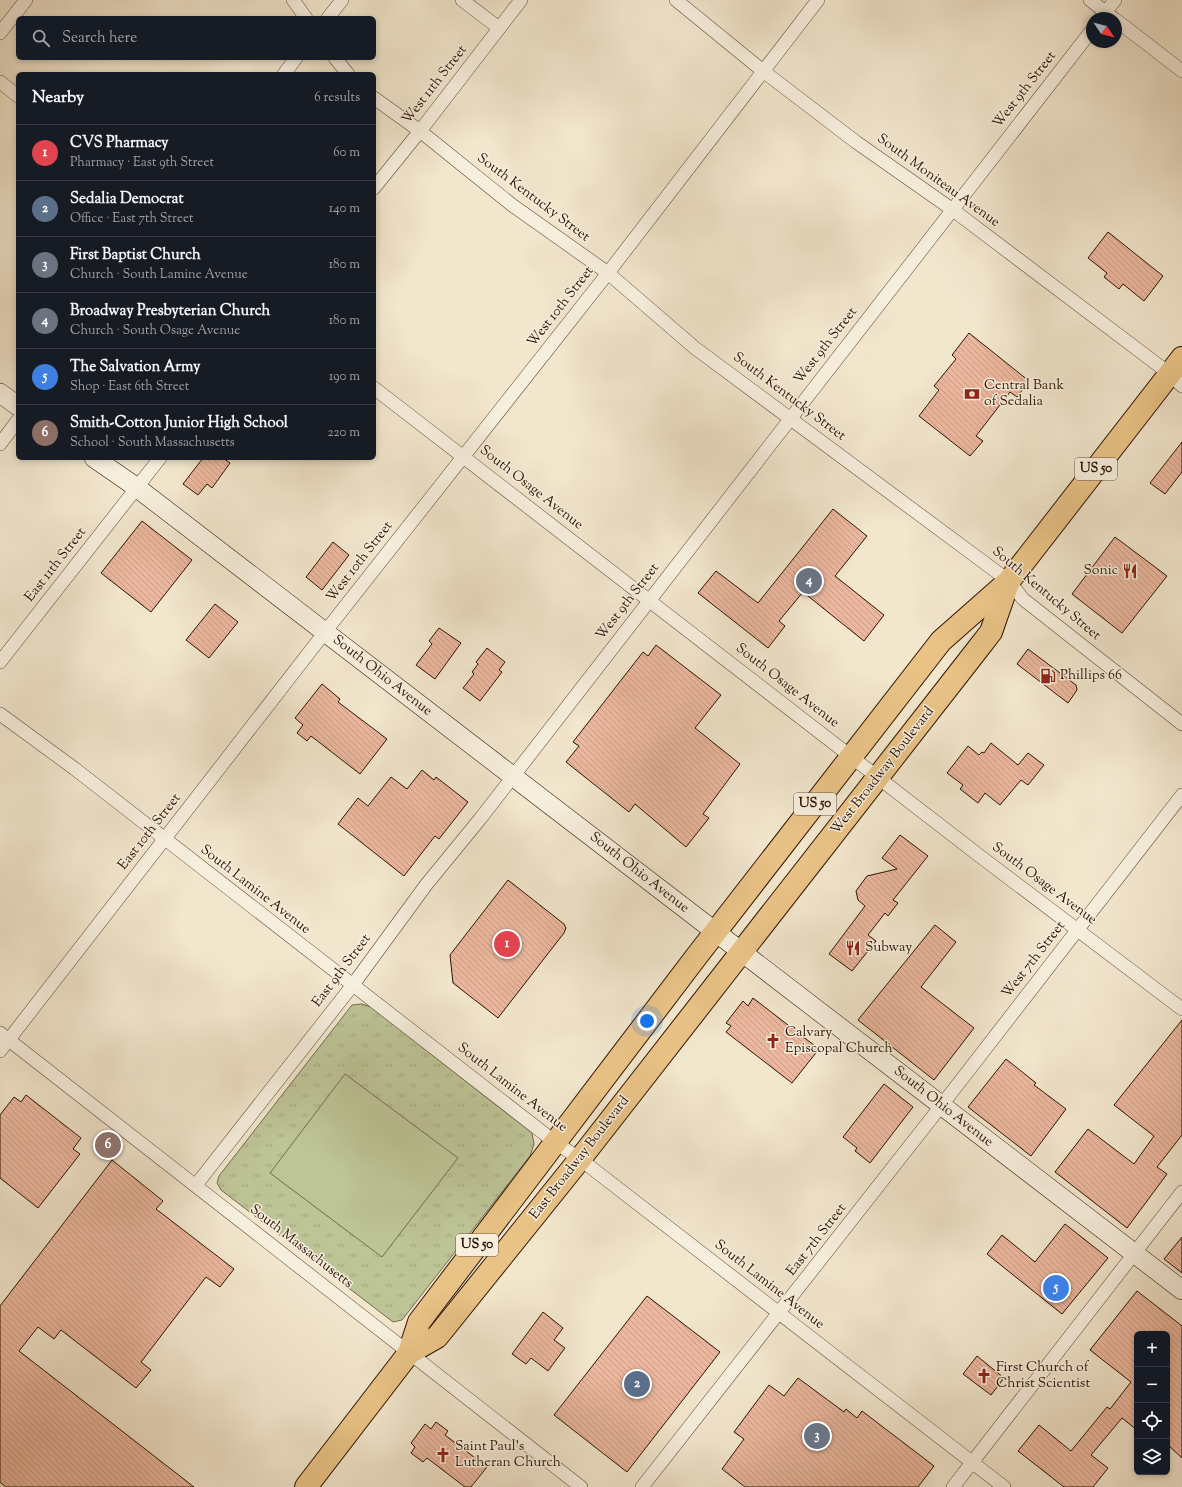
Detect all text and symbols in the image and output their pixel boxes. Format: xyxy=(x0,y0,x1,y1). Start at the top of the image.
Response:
north arrow xyxy=(1086,12,1122,48)
search box xyxy=(16,16,376,60)
icon: search xyxy=(30,27,52,49)
text: Search here xyxy=(62,28,137,49)
street label: West 11th Street xyxy=(398,41,472,129)
street label: West 9th Street xyxy=(989,47,1062,133)
text: Nearby xyxy=(32,86,84,110)
text: 6 results xyxy=(314,89,360,107)
street label: South Moniteau Avenue xyxy=(872,129,1004,233)
text: CVS Pharmacy xyxy=(70,133,169,154)
text: 1 xyxy=(43,144,47,162)
text: 60 m xyxy=(333,144,360,162)
street label: South Kentucky Street xyxy=(472,149,594,247)
text: Pharmacy · East 9th Street xyxy=(70,154,214,172)
text: Sedalia Democrat xyxy=(70,189,184,210)
text: 2 xyxy=(42,200,48,218)
text: 140 m xyxy=(329,200,360,218)
text: Office · East 7th Street xyxy=(70,210,193,228)
text: First Baptist Church xyxy=(70,245,201,266)
text: 3 xyxy=(42,256,48,274)
text: 180 m xyxy=(329,256,360,274)
street label: West 10th Street xyxy=(523,262,599,352)
text: Church · South Lamine Avenue xyxy=(70,266,248,284)
text: Broadway Presbyterian Church xyxy=(70,301,270,322)
street label: West 9th Street xyxy=(790,303,863,389)
text: 4 xyxy=(42,312,48,330)
text: 180 m xyxy=(329,312,360,330)
text: Church · South Osage Avenue xyxy=(70,322,240,340)
street label: South Kentucky Street xyxy=(728,348,850,446)
text: The Salvation Army xyxy=(70,357,200,378)
text: 5 xyxy=(43,368,47,386)
text: 190 m xyxy=(329,368,360,386)
place label: Central Bank of Sedalia xyxy=(984,376,1064,412)
text: Shop · East 6th Street xyxy=(70,378,189,396)
bank icon: Central Bank of Sedalia xyxy=(963,385,981,403)
text: Smith-Cotton Junior High School xyxy=(70,413,288,434)
text: 6 xyxy=(42,424,48,442)
text: 220 m xyxy=(327,424,360,442)
text: School · South Massachusetts xyxy=(70,434,235,452)
street label: South Osage Avenue xyxy=(475,441,587,535)
road number: US 50 xyxy=(1075,458,1117,480)
street label: West 10th Street xyxy=(322,517,398,607)
street label: East 11th Street xyxy=(20,523,92,607)
street label: South Kentucky Street xyxy=(987,542,1105,646)
street label: West 9th Street xyxy=(592,559,665,645)
place label: Sonic xyxy=(1083,561,1118,581)
restaurant icon: Sonic xyxy=(1121,562,1139,580)
pin: 4 xyxy=(796,566,822,596)
street label: South Ohio Avenue xyxy=(328,631,436,721)
street label: South Osage Avenue xyxy=(731,639,843,733)
place label: Phillips 66 xyxy=(1060,666,1122,686)
fuel station icon: Phillips 66 xyxy=(1039,667,1057,685)
street label: West Broadway Boulevard xyxy=(827,703,940,839)
street label: East 10th Street xyxy=(114,789,186,875)
road number: US 50 xyxy=(794,793,836,815)
street label: South Ohio Avenue xyxy=(585,828,693,918)
street label: South Osage Avenue xyxy=(987,838,1101,930)
street label: South Lamine Avenue xyxy=(196,841,314,939)
street label: West 7th Street xyxy=(997,917,1071,1003)
pin: 1 xyxy=(494,929,520,959)
street label: East 9th Street xyxy=(308,930,376,1012)
place label: Subway xyxy=(865,938,912,958)
restaurant icon: Subway xyxy=(844,939,862,957)
your location xyxy=(637,1011,657,1031)
place label: Calvary Episcopal Church xyxy=(785,1023,893,1059)
church icon: Calvary Episcopal Church xyxy=(764,1032,782,1050)
street label: South Lamine Avenue xyxy=(453,1039,571,1137)
street label: South Ohio Avenue xyxy=(889,1062,997,1152)
street label: East Broadway Boulevard xyxy=(525,1092,635,1224)
pin: 6 xyxy=(95,1130,121,1160)
street label: East 7th Street xyxy=(782,1199,852,1281)
street label: South Massachusetts xyxy=(245,1200,357,1294)
road number: US 50 xyxy=(456,1234,498,1256)
street label: South Lamine Avenue xyxy=(710,1236,828,1334)
pin: 5 xyxy=(1043,1273,1069,1303)
map controls xyxy=(1134,1331,1170,1475)
button: + xyxy=(1134,1331,1170,1367)
place label: First Church of Christ Scientist xyxy=(996,1358,1090,1394)
church icon: First Church of Christ Scientist xyxy=(975,1367,993,1385)
button: − xyxy=(1134,1367,1170,1403)
pin: 2 xyxy=(624,1369,650,1399)
button: locate xyxy=(1134,1403,1170,1439)
pin: 3 xyxy=(804,1421,830,1451)
place label: Saint Paul's Lutheran Church xyxy=(455,1437,561,1473)
button: layers xyxy=(1134,1439,1170,1475)
church icon: Saint Paul's Lutheran Church xyxy=(434,1446,452,1464)

